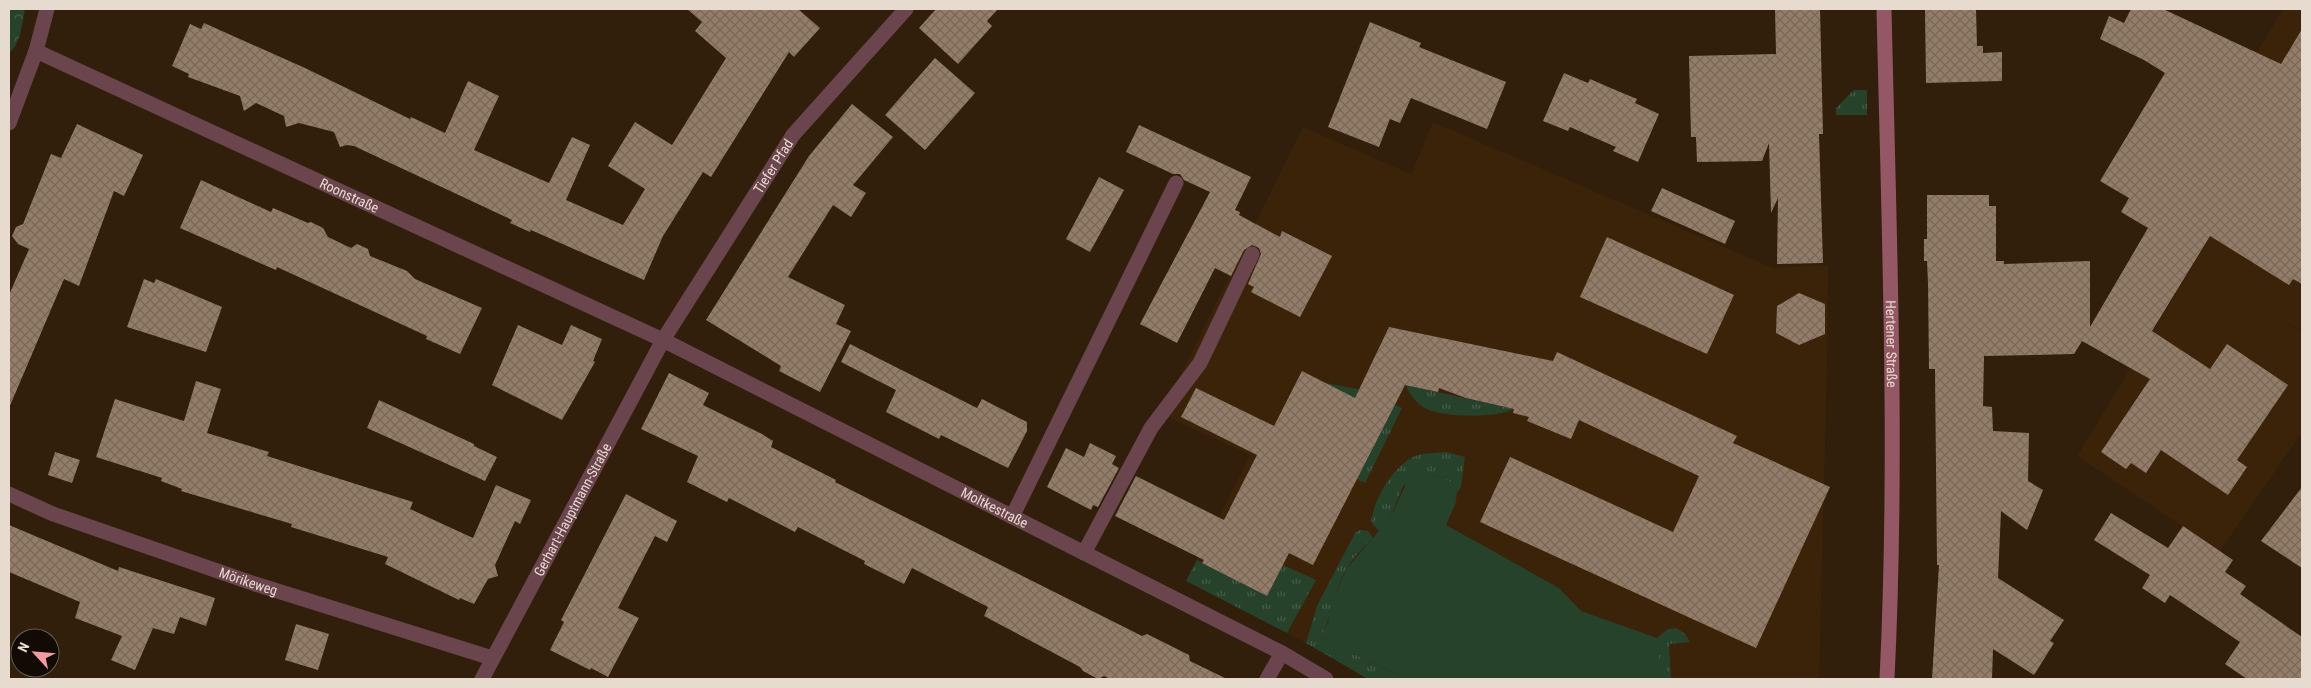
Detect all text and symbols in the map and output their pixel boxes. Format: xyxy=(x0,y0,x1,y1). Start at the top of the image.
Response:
street label: Tiefer Pfad xyxy=(750,136,796,196)
street label: Roonstraße xyxy=(317,175,382,216)
street label: Hertener Straße xyxy=(1883,300,1900,388)
street label: Gerhart-Hauptmann-Straße xyxy=(530,440,615,579)
street label: Moltkestraße xyxy=(958,484,1031,531)
street label: Mörikeweg xyxy=(217,564,279,599)
north arrow xyxy=(10,628,60,678)
text: N xyxy=(14,640,32,655)

